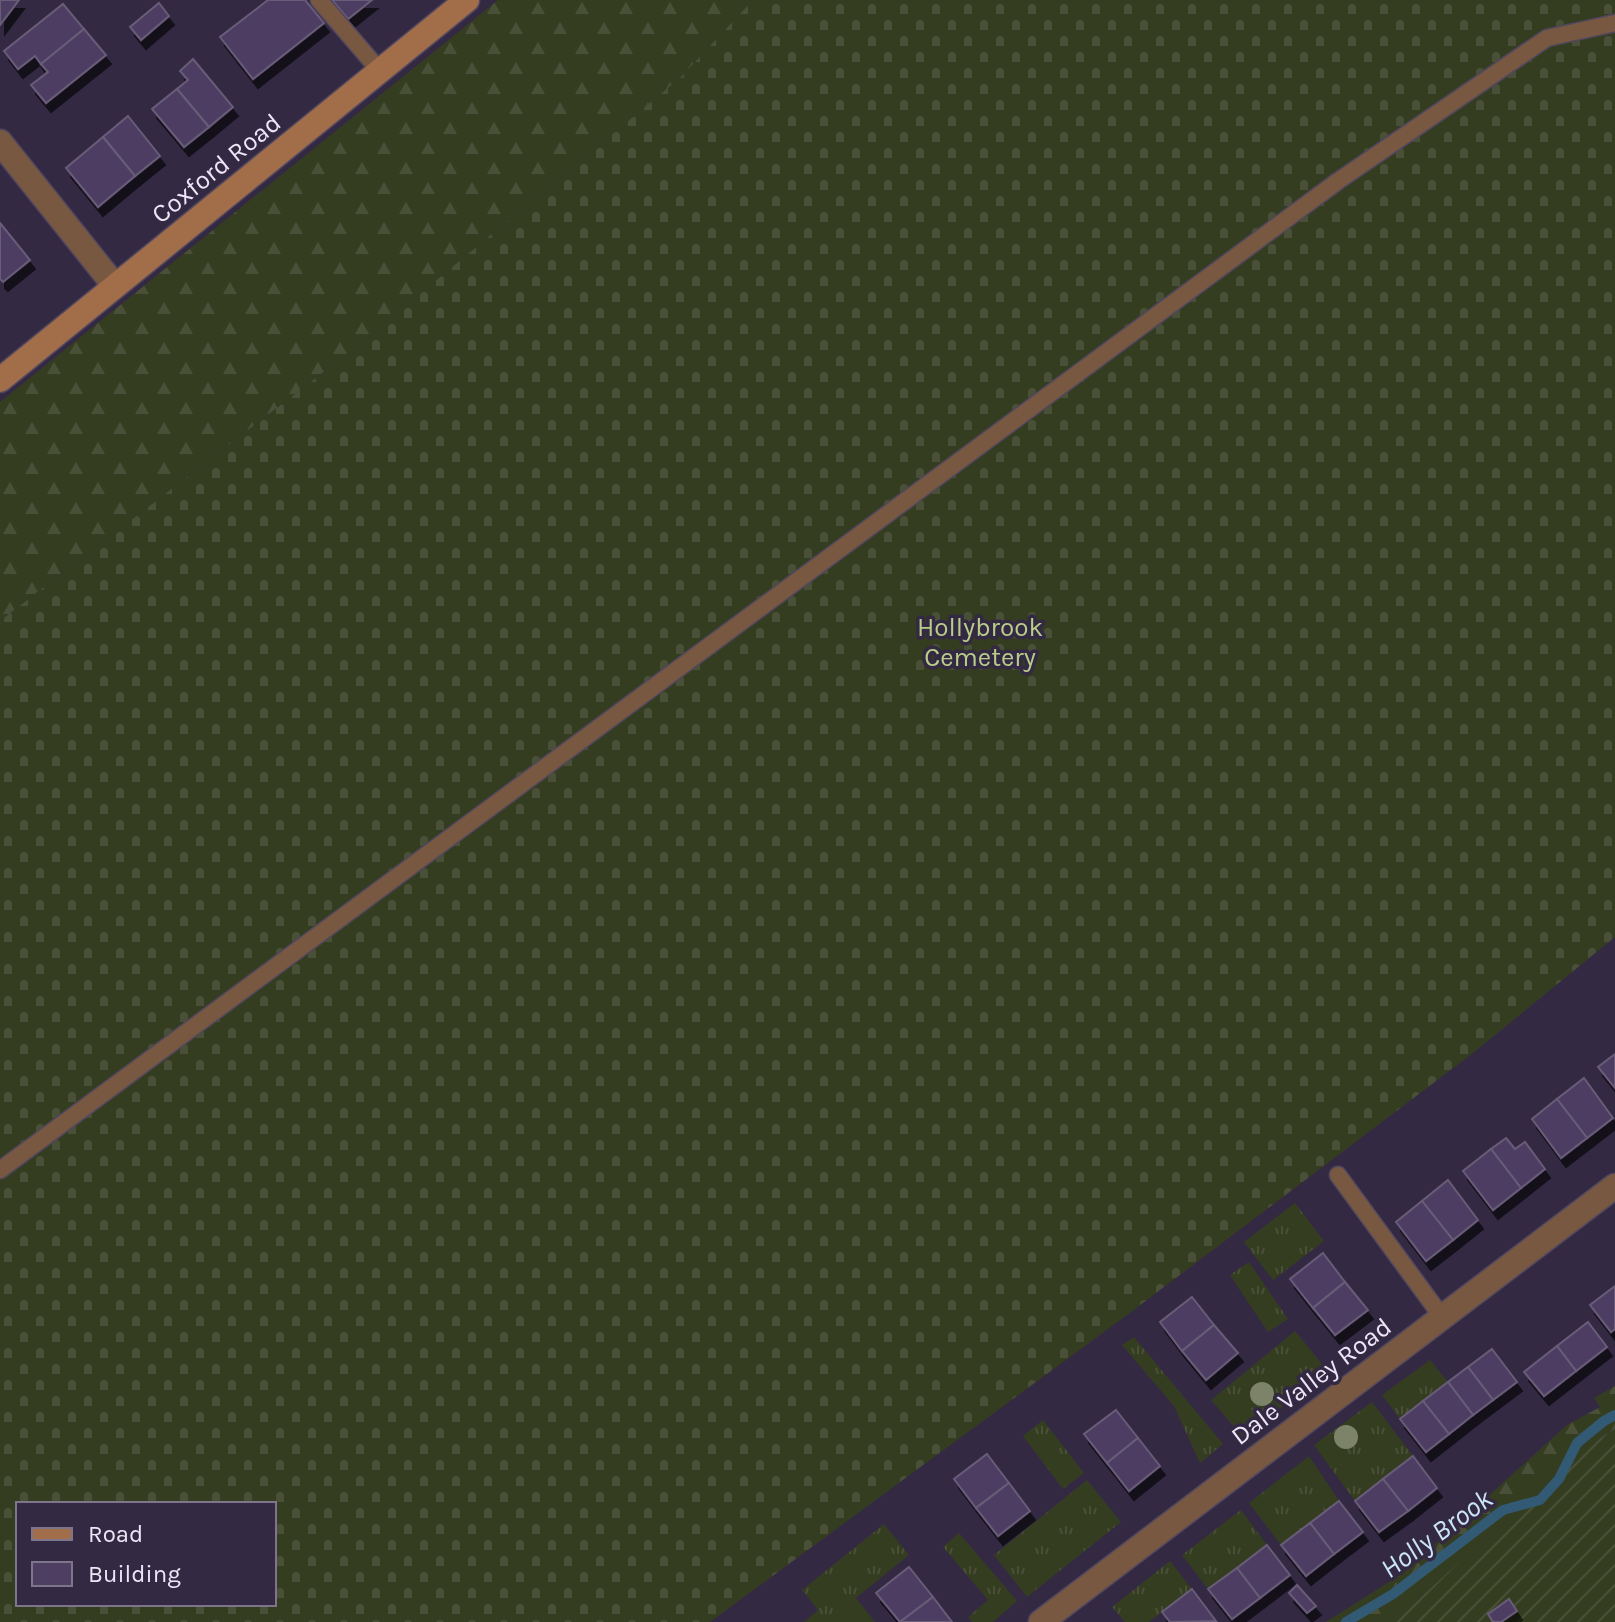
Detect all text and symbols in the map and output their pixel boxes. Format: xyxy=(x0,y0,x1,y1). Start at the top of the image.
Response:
street label: Coxford Road xyxy=(145,107,287,230)
park label: Hollybrook Cemetery xyxy=(917,612,1043,673)
street label: Dale Valley Road xyxy=(1225,1311,1397,1452)
water label: Holly Brook xyxy=(1374,1481,1499,1585)
legend xyxy=(16,1502,276,1606)
text: Road xyxy=(88,1520,143,1548)
text: Building xyxy=(88,1560,181,1588)

